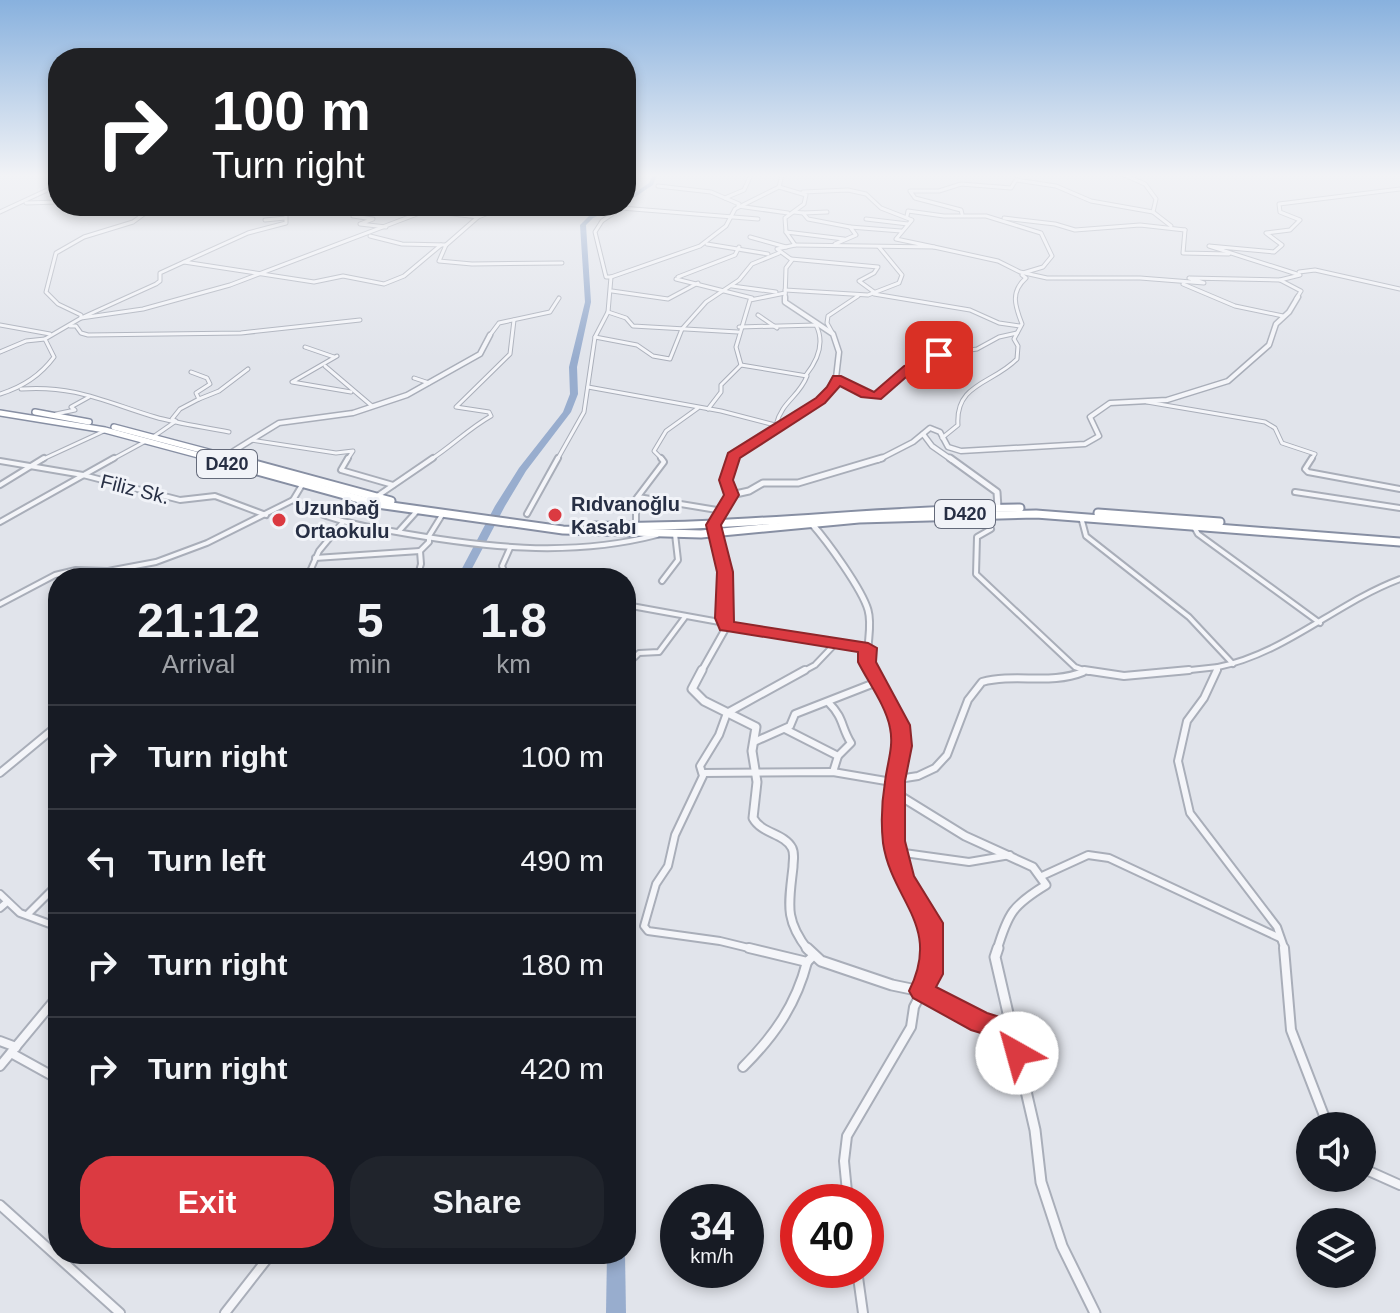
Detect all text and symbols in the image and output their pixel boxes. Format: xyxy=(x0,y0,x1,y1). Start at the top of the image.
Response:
text: 100 m xyxy=(212,79,371,142)
icon: right xyxy=(80,80,184,184)
text: Turn right xyxy=(212,145,365,186)
pin xyxy=(905,321,973,389)
icon: arrive xyxy=(917,333,961,377)
road number: D420 xyxy=(197,450,257,478)
street label: Filiz Sk. xyxy=(98,470,172,508)
place label: Rıdvanoğlu Kasabı xyxy=(571,493,680,538)
place label: Uzunbağ Ortaokulu xyxy=(295,497,389,542)
road number: D420 xyxy=(935,500,995,528)
marker: Rıdvanoğlu Kasabı xyxy=(546,506,564,524)
marker: Uzunbağ Ortaokulu xyxy=(270,511,288,529)
text: 21:12 xyxy=(137,594,260,647)
text: 5 xyxy=(357,594,383,647)
text: 1.8 xyxy=(480,594,547,647)
text: Arrival xyxy=(162,649,235,679)
text: min xyxy=(349,649,391,679)
text: km xyxy=(496,649,531,679)
icon: right xyxy=(80,735,124,779)
text: Turn right xyxy=(148,740,287,773)
text: 100 m xyxy=(521,740,604,773)
icon: left xyxy=(80,839,124,883)
text: Turn left xyxy=(148,844,266,877)
text: 490 m xyxy=(521,844,604,877)
icon: right xyxy=(80,943,124,987)
text: Turn right xyxy=(148,948,287,981)
text: 180 m xyxy=(521,948,604,981)
position arrow xyxy=(975,1011,1059,1095)
icon: right xyxy=(80,1047,124,1091)
text: Turn right xyxy=(148,1052,287,1085)
text: 420 m xyxy=(521,1052,604,1085)
map controls xyxy=(1296,1112,1376,1288)
button: sound xyxy=(1296,1112,1376,1192)
button: Exit xyxy=(80,1156,334,1248)
button: Share xyxy=(350,1156,604,1248)
speed limit sign: 40 xyxy=(780,1184,884,1288)
text: 34 xyxy=(690,1204,734,1248)
button: layers xyxy=(1296,1208,1376,1288)
text: km/h xyxy=(690,1245,734,1267)

